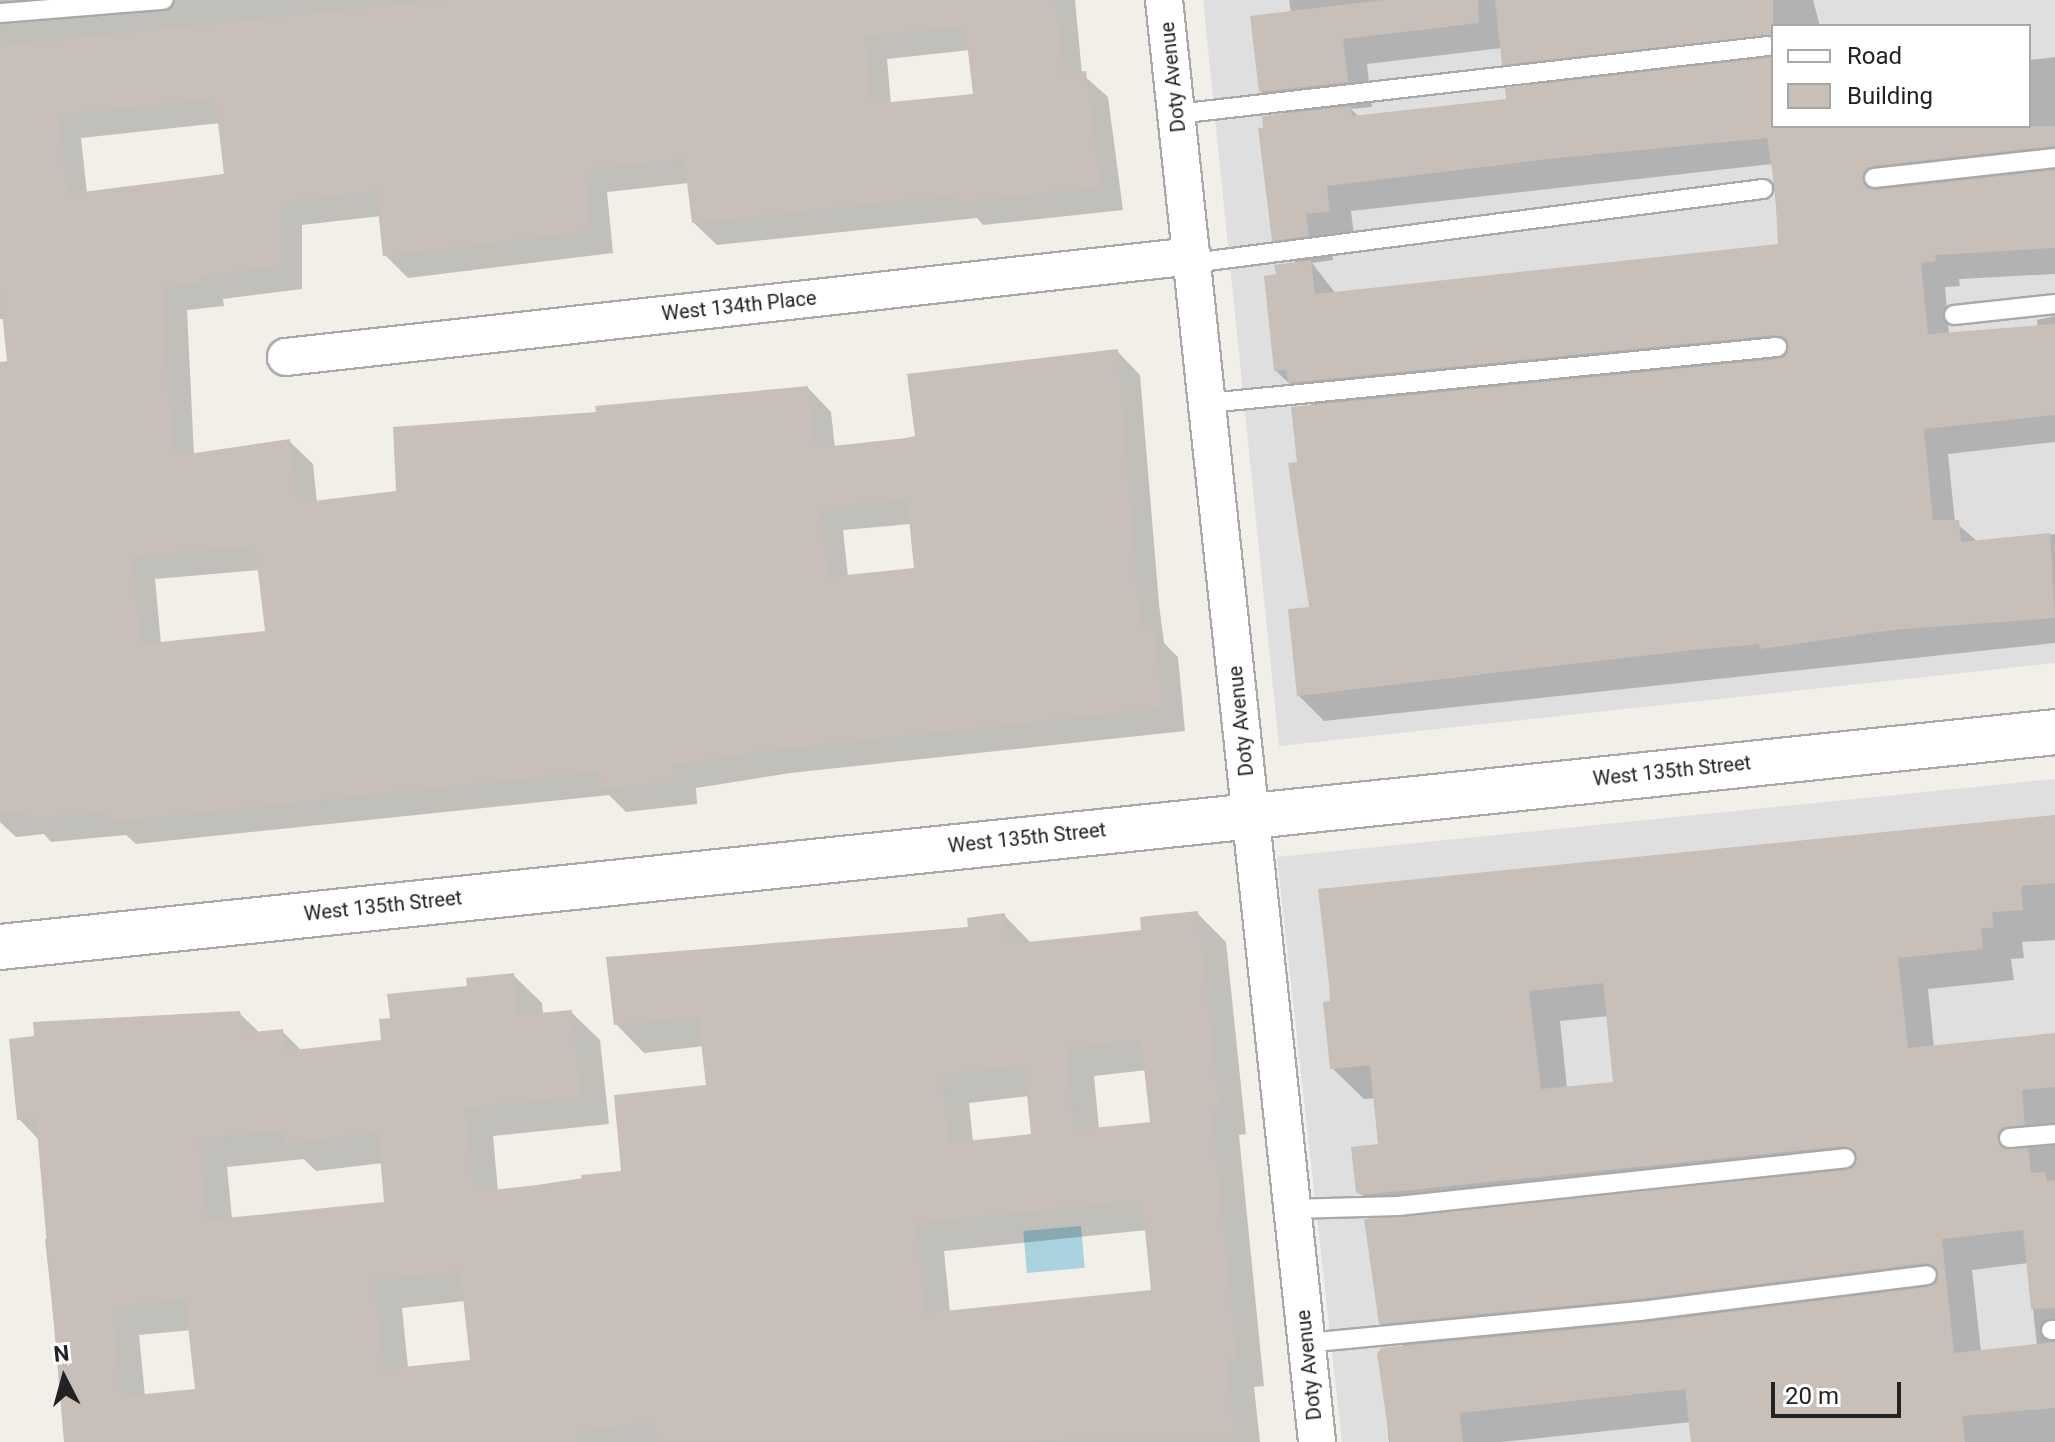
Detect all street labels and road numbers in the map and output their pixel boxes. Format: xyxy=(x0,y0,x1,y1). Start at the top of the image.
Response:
street label: Doty Avenue xyxy=(1155,21,1191,133)
street label: West 134th Place xyxy=(660,286,818,326)
street label: Doty Avenue xyxy=(1223,665,1259,777)
street label: West 135th Street xyxy=(1592,751,1752,791)
street label: West 135th Street xyxy=(947,818,1107,858)
street label: West 135th Street xyxy=(303,886,463,926)
street label: Doty Avenue xyxy=(1291,1309,1327,1421)

